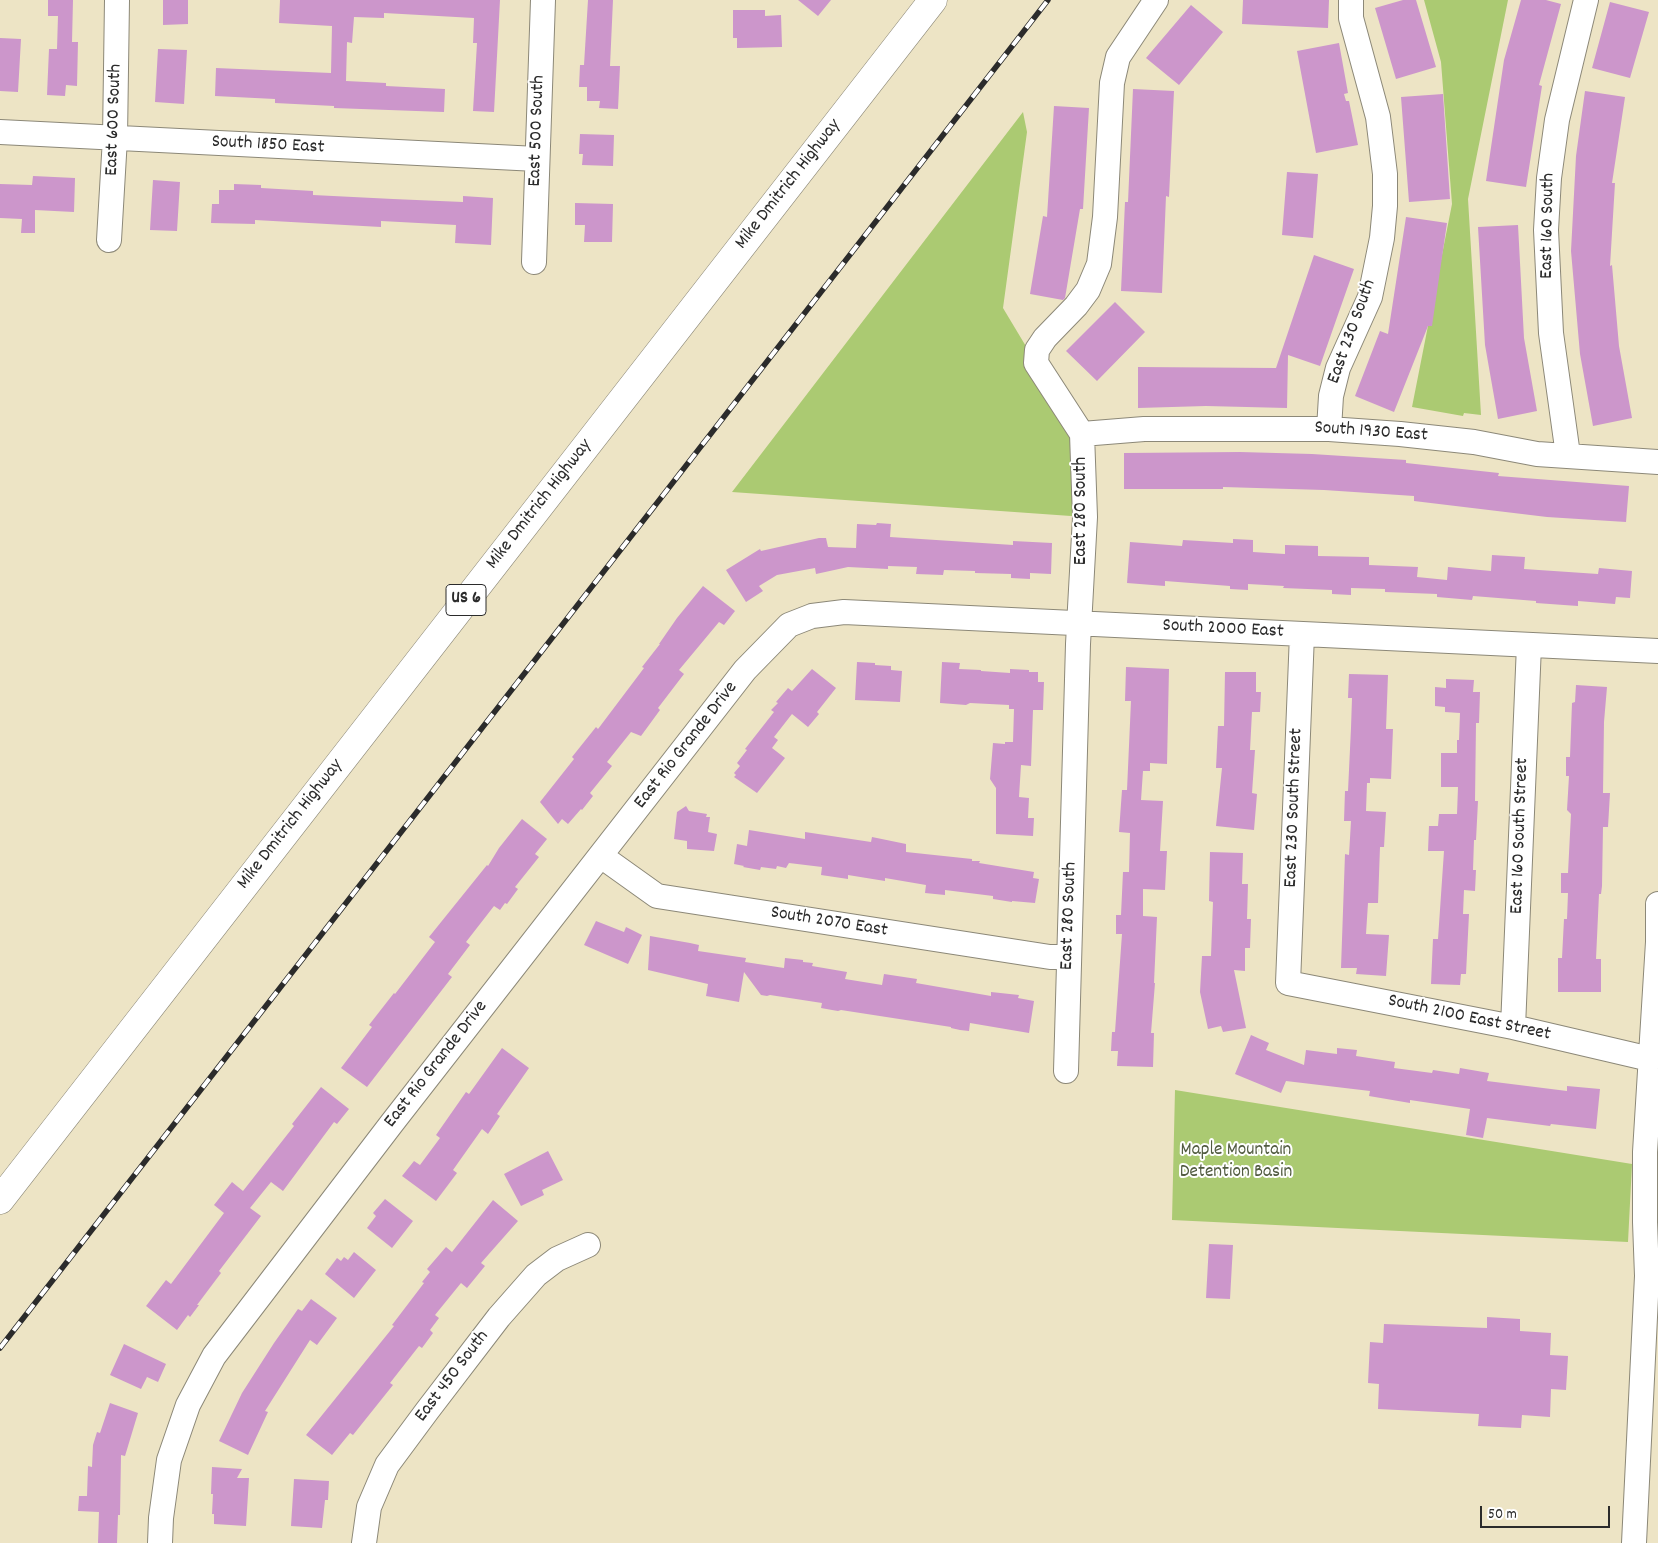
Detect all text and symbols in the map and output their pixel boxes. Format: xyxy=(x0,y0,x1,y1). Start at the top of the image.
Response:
street label: East 600 South xyxy=(102,64,128,176)
street label: East 500 South xyxy=(525,75,551,187)
street label: Mike Dmitrich Highway xyxy=(731,115,847,255)
street label: South 1850 East xyxy=(211,132,325,160)
street label: East 160 South xyxy=(1537,173,1561,279)
street label: East 230 South xyxy=(1324,277,1382,387)
street label: South 1930 East xyxy=(1314,418,1428,448)
street label: Mike Dmitrich Highway xyxy=(482,435,598,575)
street label: East 280 South xyxy=(1071,457,1093,565)
road number: US 6 xyxy=(446,584,486,616)
street label: South 2000 East xyxy=(1162,615,1284,645)
street label: East Rio Grande Drive xyxy=(630,678,744,814)
street label: East 230 South Street xyxy=(1281,728,1309,888)
street label: Mike Dmitrich Highway xyxy=(233,755,349,895)
street label: East 160 South Street xyxy=(1507,757,1535,915)
street label: East 280 South xyxy=(1057,862,1083,970)
street label: South 2070 East xyxy=(769,902,889,944)
street label: South 2100 East Street xyxy=(1386,991,1552,1047)
street label: East Rio Grande Drive xyxy=(380,997,494,1133)
park label: Maple Mountain Detention Basin xyxy=(1180,1140,1292,1184)
street label: East 450 South xyxy=(411,1327,495,1427)
scale bar xyxy=(1483,1496,1613,1528)
text: 50 m xyxy=(1488,1504,1517,1526)

